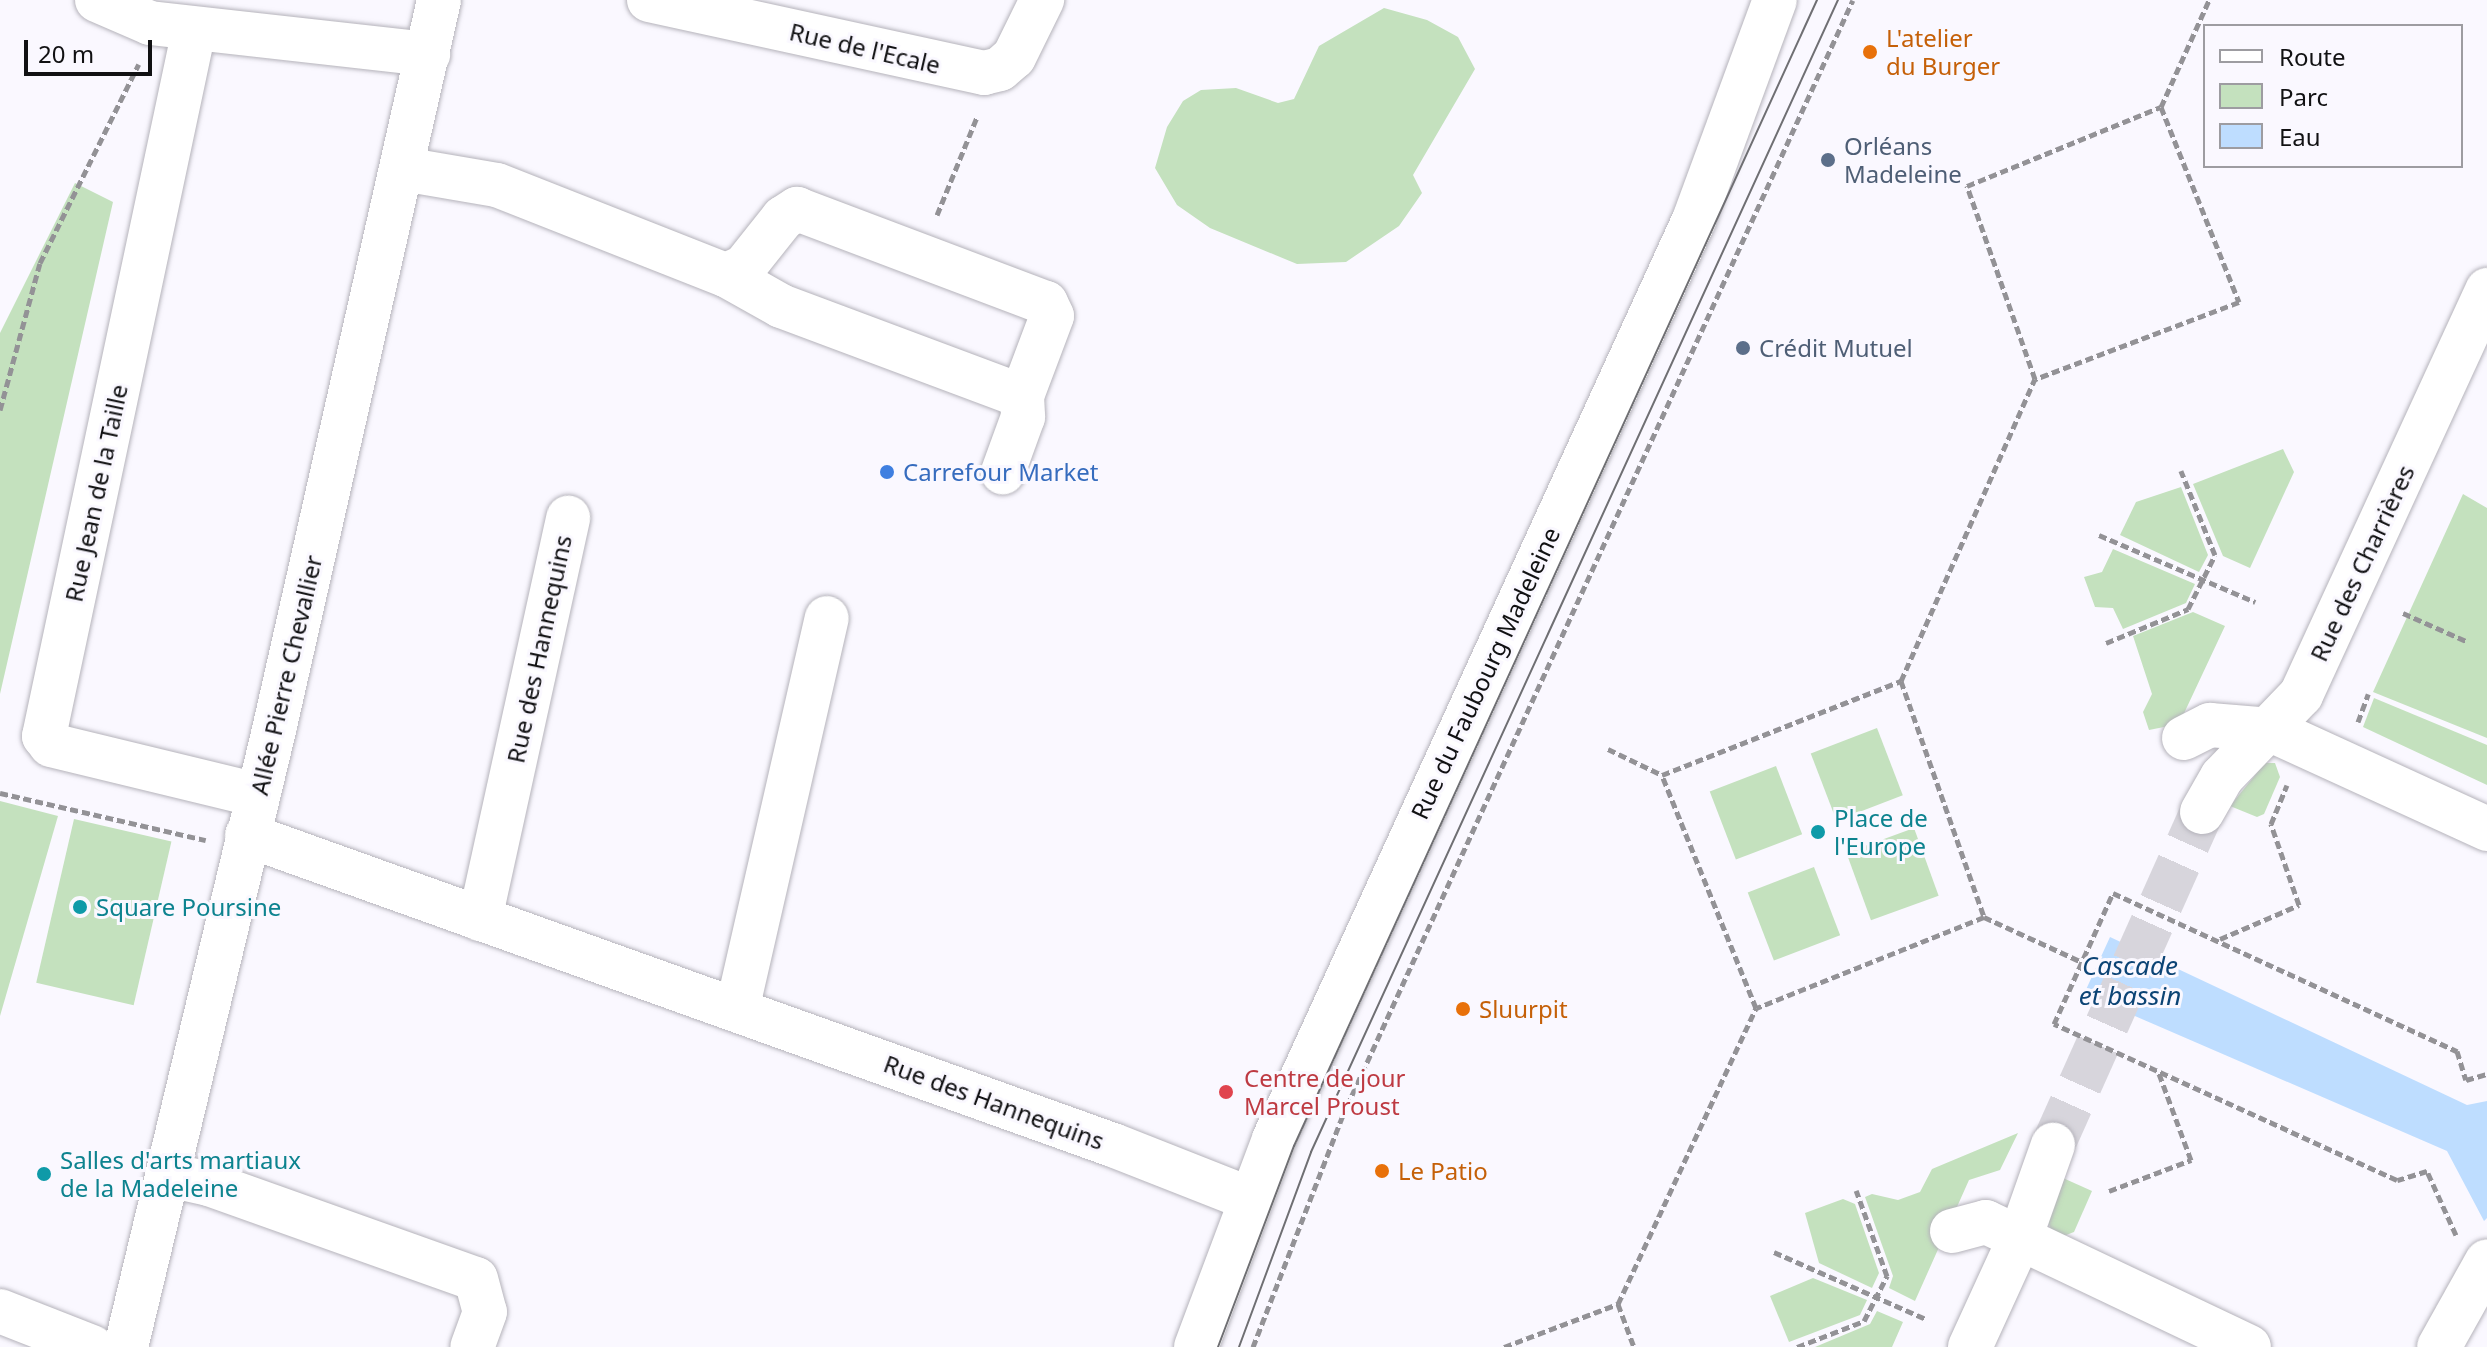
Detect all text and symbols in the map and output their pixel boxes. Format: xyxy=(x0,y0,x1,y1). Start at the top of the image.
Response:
street label: Rue de l'Ecale xyxy=(787,17,943,79)
scale bar xyxy=(28,24,156,74)
place label: L'atelier du Burger xyxy=(1886,24,2000,80)
legend xyxy=(2203,24,2463,168)
text: 20 m xyxy=(38,37,94,70)
text: Route xyxy=(2279,40,2345,73)
marker: L'atelier du Burger xyxy=(1861,43,1879,61)
text: Parc xyxy=(2279,80,2328,113)
text: Eau xyxy=(2279,120,2321,153)
place label: Orléans Madeleine xyxy=(1844,132,1962,188)
marker: Orléans Madeleine xyxy=(1819,151,1837,169)
place label: Crédit Mutuel xyxy=(1759,334,1913,362)
marker: Crédit Mutuel xyxy=(1734,339,1752,357)
street label: Rue Jean de la Taille xyxy=(59,382,133,604)
place label: Carrefour Market xyxy=(903,458,1098,486)
street label: Rue des Charrières xyxy=(2304,460,2420,666)
marker: Carrefour Market xyxy=(878,463,896,481)
street label: Rue du Faubourg Madeleine xyxy=(1405,522,1565,824)
street label: Rue des Hannequins xyxy=(501,532,577,766)
street label: Allée Pierre Chevallier xyxy=(244,552,328,798)
place label: Place de l'Europe xyxy=(1834,804,1928,860)
marker: Place de l'Europe xyxy=(1809,823,1827,841)
place label: Square Poursine xyxy=(96,893,281,921)
marker: Square Poursine xyxy=(71,898,89,916)
water label: Cascade et bassin xyxy=(2079,950,2181,1012)
place label: Sluurpit xyxy=(1479,995,1568,1023)
marker: Sluurpit xyxy=(1454,1000,1472,1018)
street label: Rue des Hannequins xyxy=(880,1049,1108,1155)
place label: Centre de jour Marcel Proust xyxy=(1244,1064,1405,1120)
marker: Centre de jour Marcel Proust xyxy=(1215,1081,1237,1103)
place label: Salles d'arts martiaux de la Madeleine xyxy=(60,1146,301,1202)
place label: Le Patio xyxy=(1398,1157,1488,1185)
marker: Le Patio xyxy=(1373,1162,1391,1180)
marker: Salles d'arts martiaux de la Madeleine xyxy=(35,1165,53,1183)

